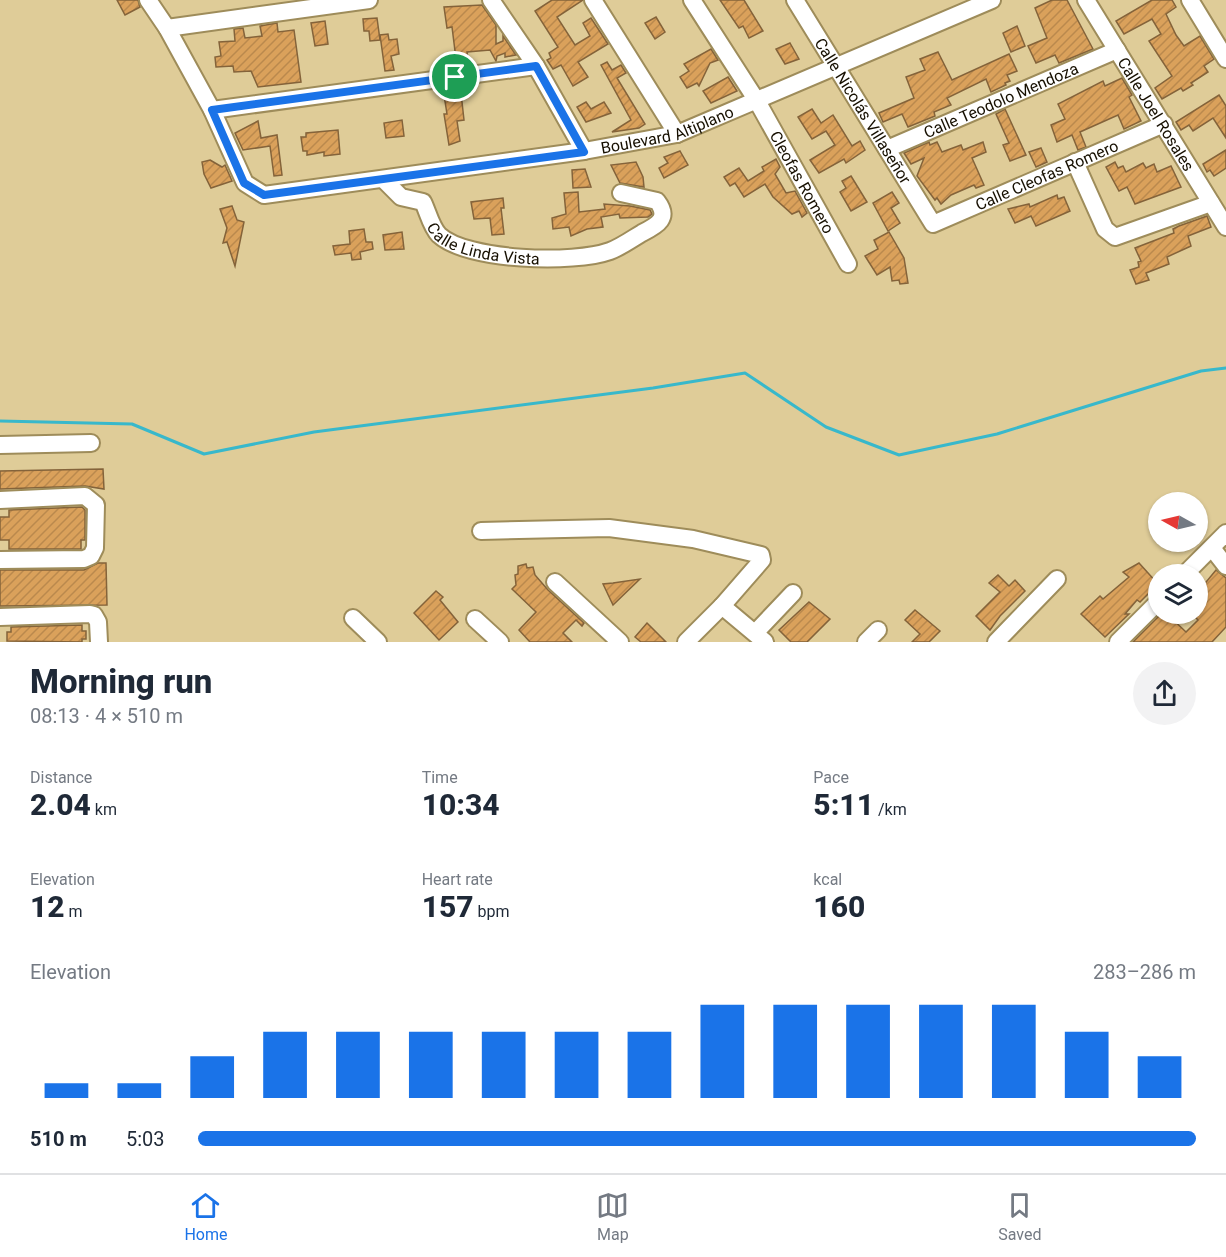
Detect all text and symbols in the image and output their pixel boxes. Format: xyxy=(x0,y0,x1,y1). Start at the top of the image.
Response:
street label: Calle Nicolás Villaseñor xyxy=(811,34,916,188)
pin xyxy=(429,51,480,102)
street label: Calle Joel Rosales xyxy=(1114,54,1199,174)
street label: Calle Teodolo Mendoza xyxy=(921,58,1081,142)
icon: arrive xyxy=(438,60,471,93)
street label: Boulevard Altiplano xyxy=(599,102,736,157)
street label: Cleofas Romero xyxy=(766,128,838,237)
street label: Calle Cleofas Romero xyxy=(972,136,1121,214)
street label: Calle Linda Vista xyxy=(423,219,540,268)
north arrow xyxy=(1148,492,1208,552)
map controls xyxy=(1148,492,1208,624)
button: layers xyxy=(1148,564,1208,624)
text: Morning run xyxy=(30,662,212,701)
button: share xyxy=(1133,662,1196,725)
text: 08:13 · 4 × 510 m xyxy=(30,704,183,728)
text: Distance xyxy=(30,768,92,787)
text: Time xyxy=(422,768,458,787)
text: Pace xyxy=(813,768,849,787)
text: 2.04 xyxy=(30,787,91,822)
text: 10:34 xyxy=(422,787,500,822)
text: 5:11 xyxy=(813,787,874,822)
text: km xyxy=(91,800,117,819)
text: /km xyxy=(874,800,907,819)
text: Elevation xyxy=(30,870,95,889)
text: Heart rate xyxy=(422,870,493,889)
text: kcal xyxy=(813,870,842,889)
text: 12 xyxy=(30,889,65,924)
text: 157 xyxy=(422,889,474,924)
text: 160 xyxy=(813,889,865,924)
text: m xyxy=(65,902,83,921)
text: bpm xyxy=(474,902,510,921)
text: Elevation xyxy=(30,960,111,984)
text: 283–286 m xyxy=(1093,960,1196,984)
text: 510 m xyxy=(30,1127,87,1151)
text: 5:03 xyxy=(126,1127,165,1151)
tab: Home xyxy=(184,1189,228,1244)
tab: Map xyxy=(596,1189,629,1244)
tab: Saved xyxy=(998,1189,1042,1244)

